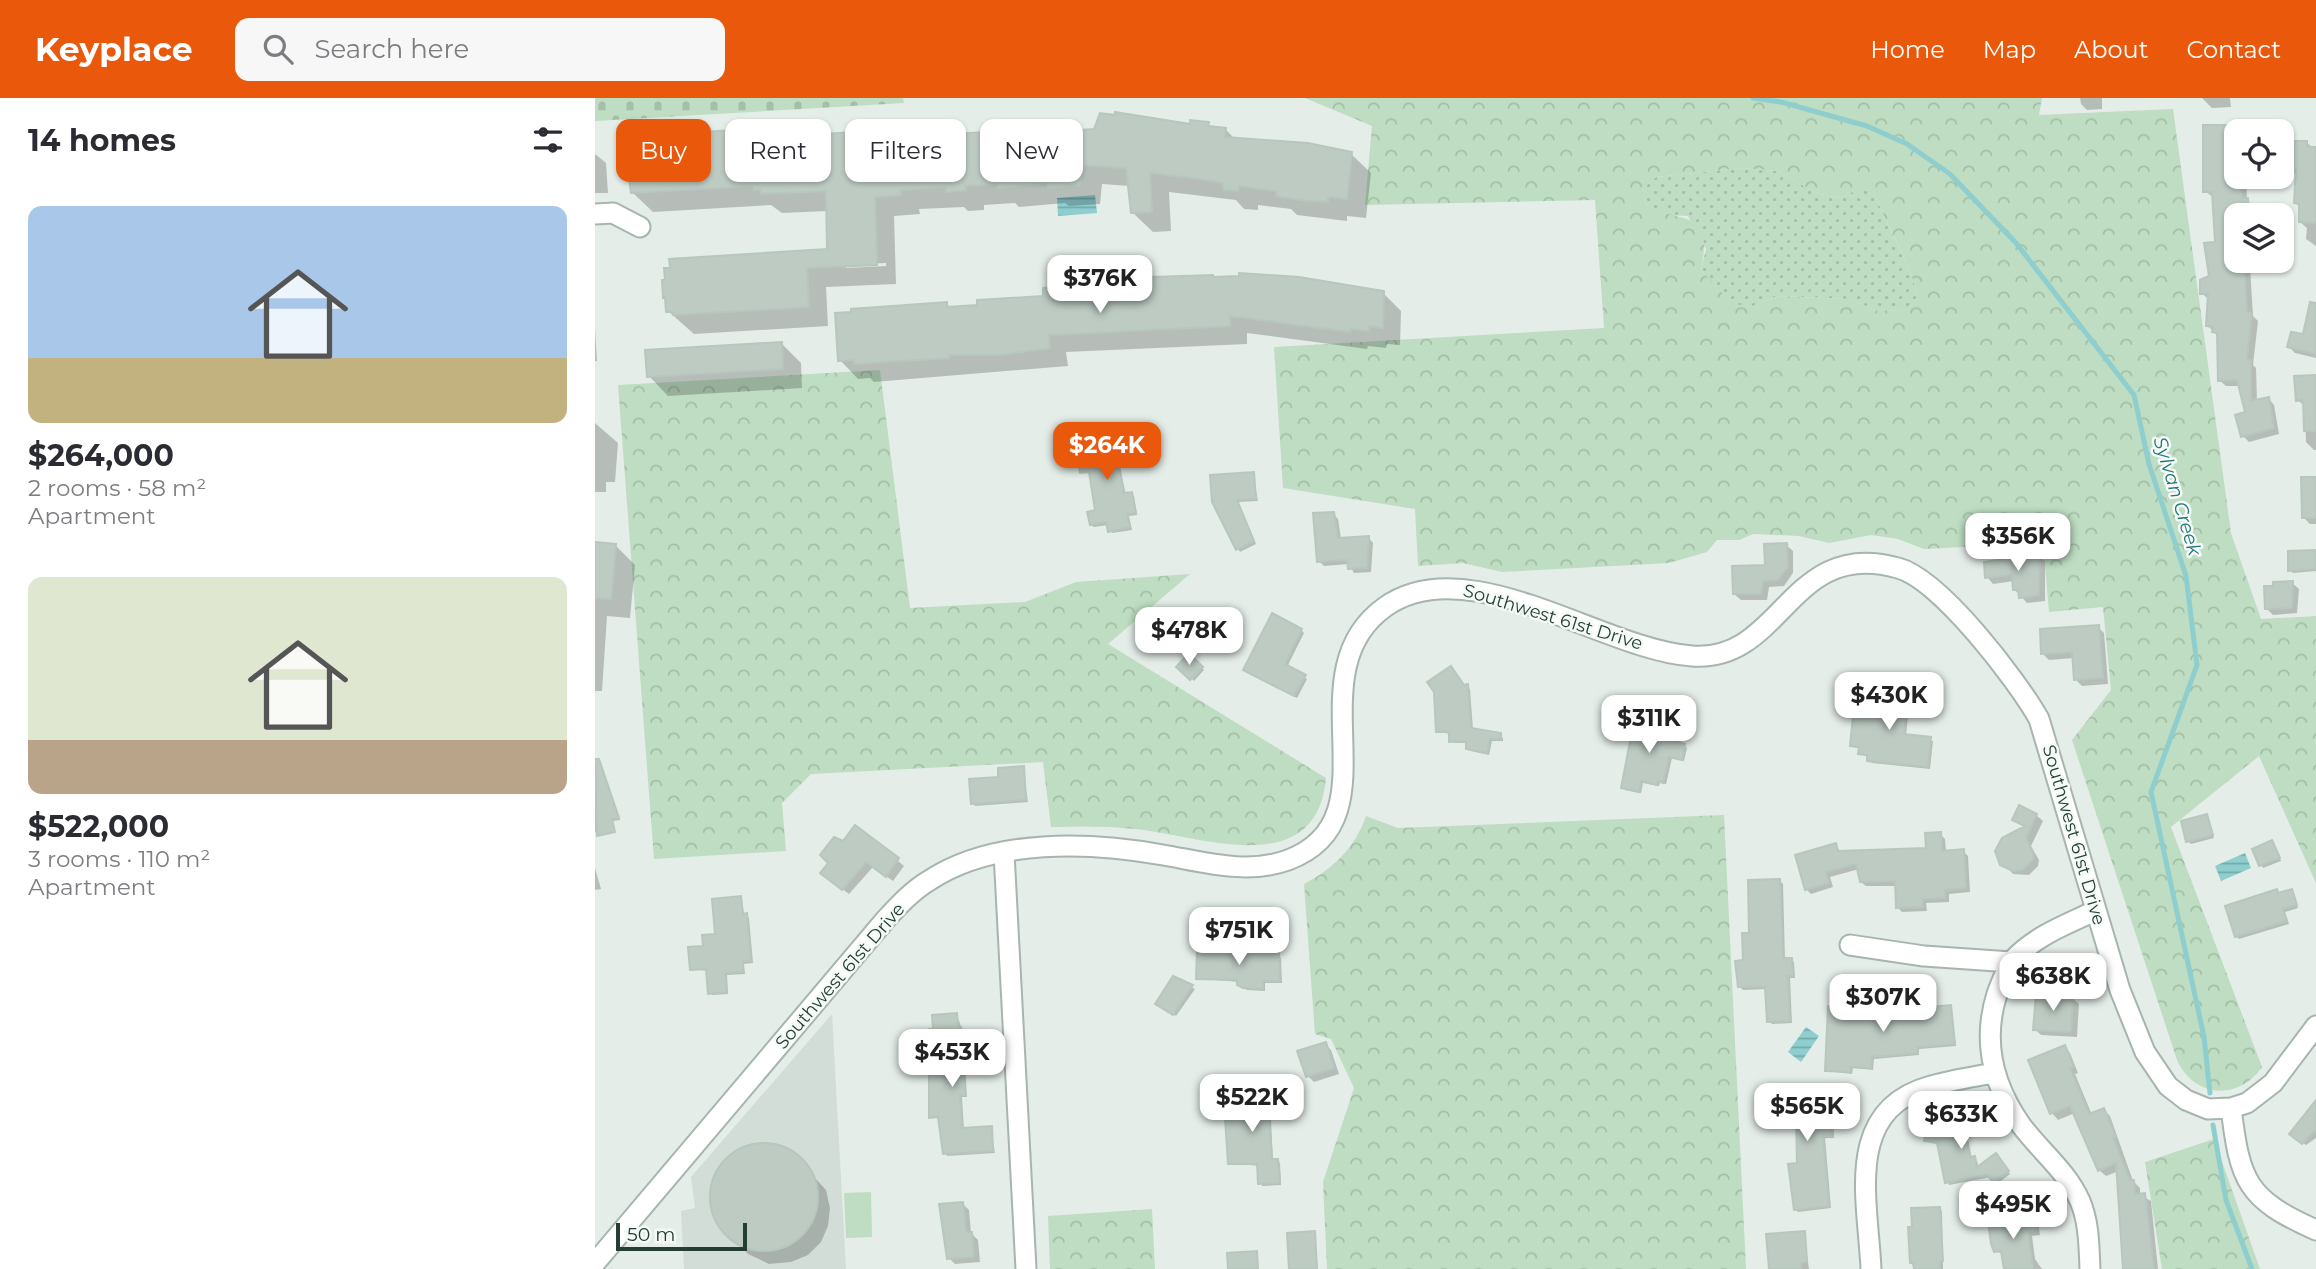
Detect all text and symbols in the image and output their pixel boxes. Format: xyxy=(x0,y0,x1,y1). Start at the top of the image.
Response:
search box xyxy=(235,18,725,81)
text: Keyplace xyxy=(35,29,193,69)
icon: search xyxy=(259,30,297,68)
text: Search here xyxy=(315,33,469,65)
text: Home xyxy=(1870,35,1945,64)
text: Map xyxy=(1983,35,2036,64)
text: About xyxy=(2074,35,2148,64)
text: Contact xyxy=(2186,35,2281,64)
chip: Buy xyxy=(616,119,711,182)
chip: Rent xyxy=(725,119,831,182)
chip: Filters xyxy=(845,119,966,182)
chip: New xyxy=(980,119,1083,182)
map controls xyxy=(2224,119,2294,273)
button: locate xyxy=(2224,119,2294,189)
icon: filters xyxy=(529,121,567,159)
text: 14 homes xyxy=(28,122,176,159)
button: layers xyxy=(2224,203,2294,273)
icon: home xyxy=(235,251,361,377)
pin: $376K xyxy=(1051,256,1149,315)
text: $376K xyxy=(1063,264,1137,292)
pin: $264K xyxy=(1058,422,1156,482)
text: $264K xyxy=(1069,431,1145,459)
water label: Sylvan Creek xyxy=(2149,434,2207,559)
text: $264,000 xyxy=(28,437,174,474)
text: 2 rooms · 58 m² xyxy=(28,474,206,502)
text: Apartment xyxy=(28,502,156,530)
pin: $356K xyxy=(1969,514,2067,573)
text: $356K xyxy=(1981,522,2055,550)
street label: Southwest 61st Drive xyxy=(1461,579,1645,655)
pin: $478K xyxy=(1140,608,1238,667)
text: $478K xyxy=(1151,616,1227,644)
icon: home xyxy=(235,622,361,748)
pin: $430K xyxy=(1840,672,1938,732)
text: $430K xyxy=(1851,681,1927,709)
pin: $311K xyxy=(1600,696,1698,755)
text: $311K xyxy=(1617,704,1681,732)
street label: Southwest 61st Drive xyxy=(2038,742,2110,928)
text: $522,000 xyxy=(28,808,169,845)
text: 3 rooms · 110 m² xyxy=(28,845,210,873)
text: Apartment xyxy=(28,873,156,901)
street label: Southwest 61st Drive xyxy=(771,898,910,1054)
pin: $751K xyxy=(1190,908,1288,967)
text: $751K xyxy=(1205,916,1273,944)
pin: $638K xyxy=(2004,954,2102,1013)
text: $638K xyxy=(2015,962,2091,990)
pin: $307K xyxy=(1834,974,1932,1034)
text: $307K xyxy=(1845,983,1921,1011)
pin: $453K xyxy=(903,1030,1001,1089)
text: $453K xyxy=(915,1038,989,1066)
pin: $522K xyxy=(1203,1074,1301,1134)
text: $522K xyxy=(1216,1083,1288,1111)
pin: $565K xyxy=(1758,1084,1856,1143)
pin: $633K xyxy=(1912,1091,2010,1151)
text: $565K xyxy=(1770,1092,1844,1120)
text: $633K xyxy=(1924,1100,1998,1128)
pin: $495K xyxy=(1964,1182,2062,1241)
text: $495K xyxy=(1975,1190,2051,1218)
scale bar xyxy=(616,1220,747,1252)
text: 50 m xyxy=(627,1223,675,1246)

